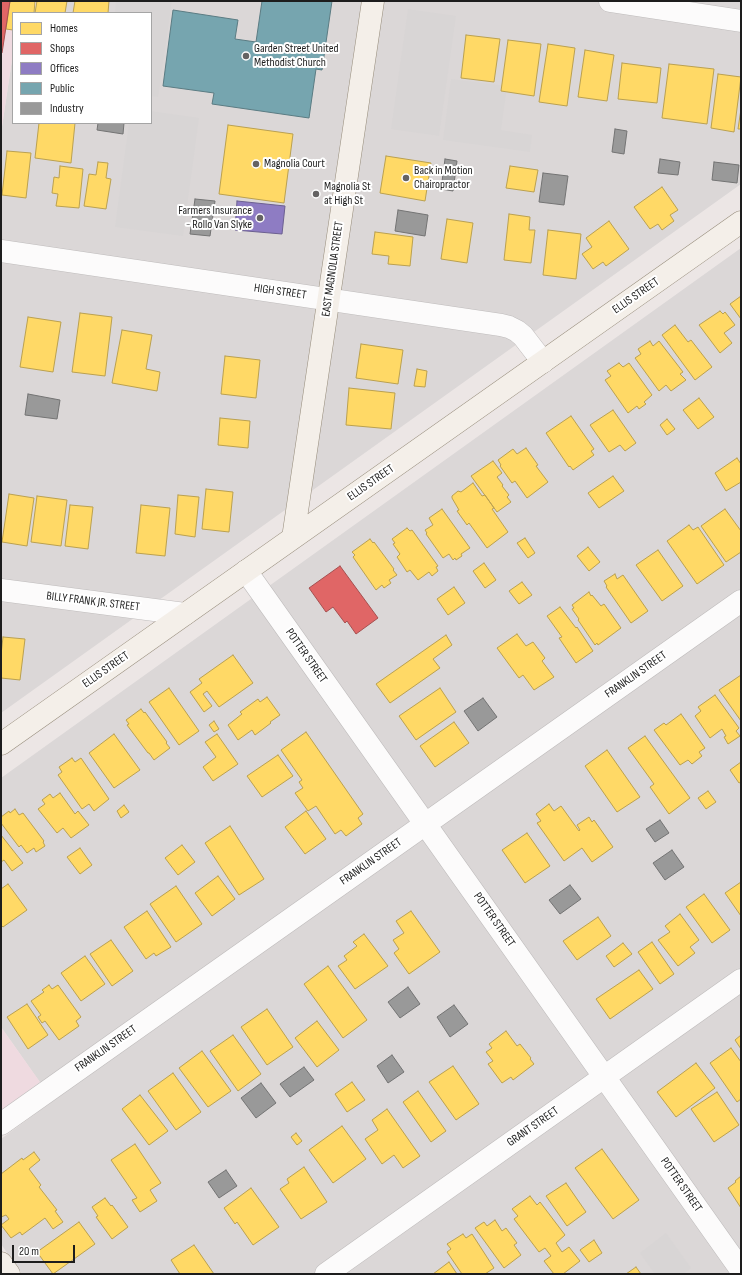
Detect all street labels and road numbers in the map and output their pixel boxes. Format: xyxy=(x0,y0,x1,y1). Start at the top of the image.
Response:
street label: EAST MAGNOLIA STREET xyxy=(319,220,347,318)
street label: ELLIS STREET xyxy=(610,275,662,317)
street label: HIGH STREET xyxy=(253,281,307,303)
street label: ELLIS STREET xyxy=(345,462,397,504)
street label: BILLY FRANK JR. STREET xyxy=(45,589,141,615)
street label: POTTER STREET xyxy=(282,626,330,686)
street label: FRANKLIN STREET xyxy=(602,648,670,702)
street label: ELLIS STREET xyxy=(80,649,132,691)
street label: FRANKLIN STREET xyxy=(337,835,405,889)
street label: POTTER STREET xyxy=(470,890,518,950)
street label: FRANKLIN STREET xyxy=(72,1022,140,1076)
street label: GRANT STREET xyxy=(504,1104,562,1150)
street label: POTTER STREET xyxy=(657,1155,705,1215)

